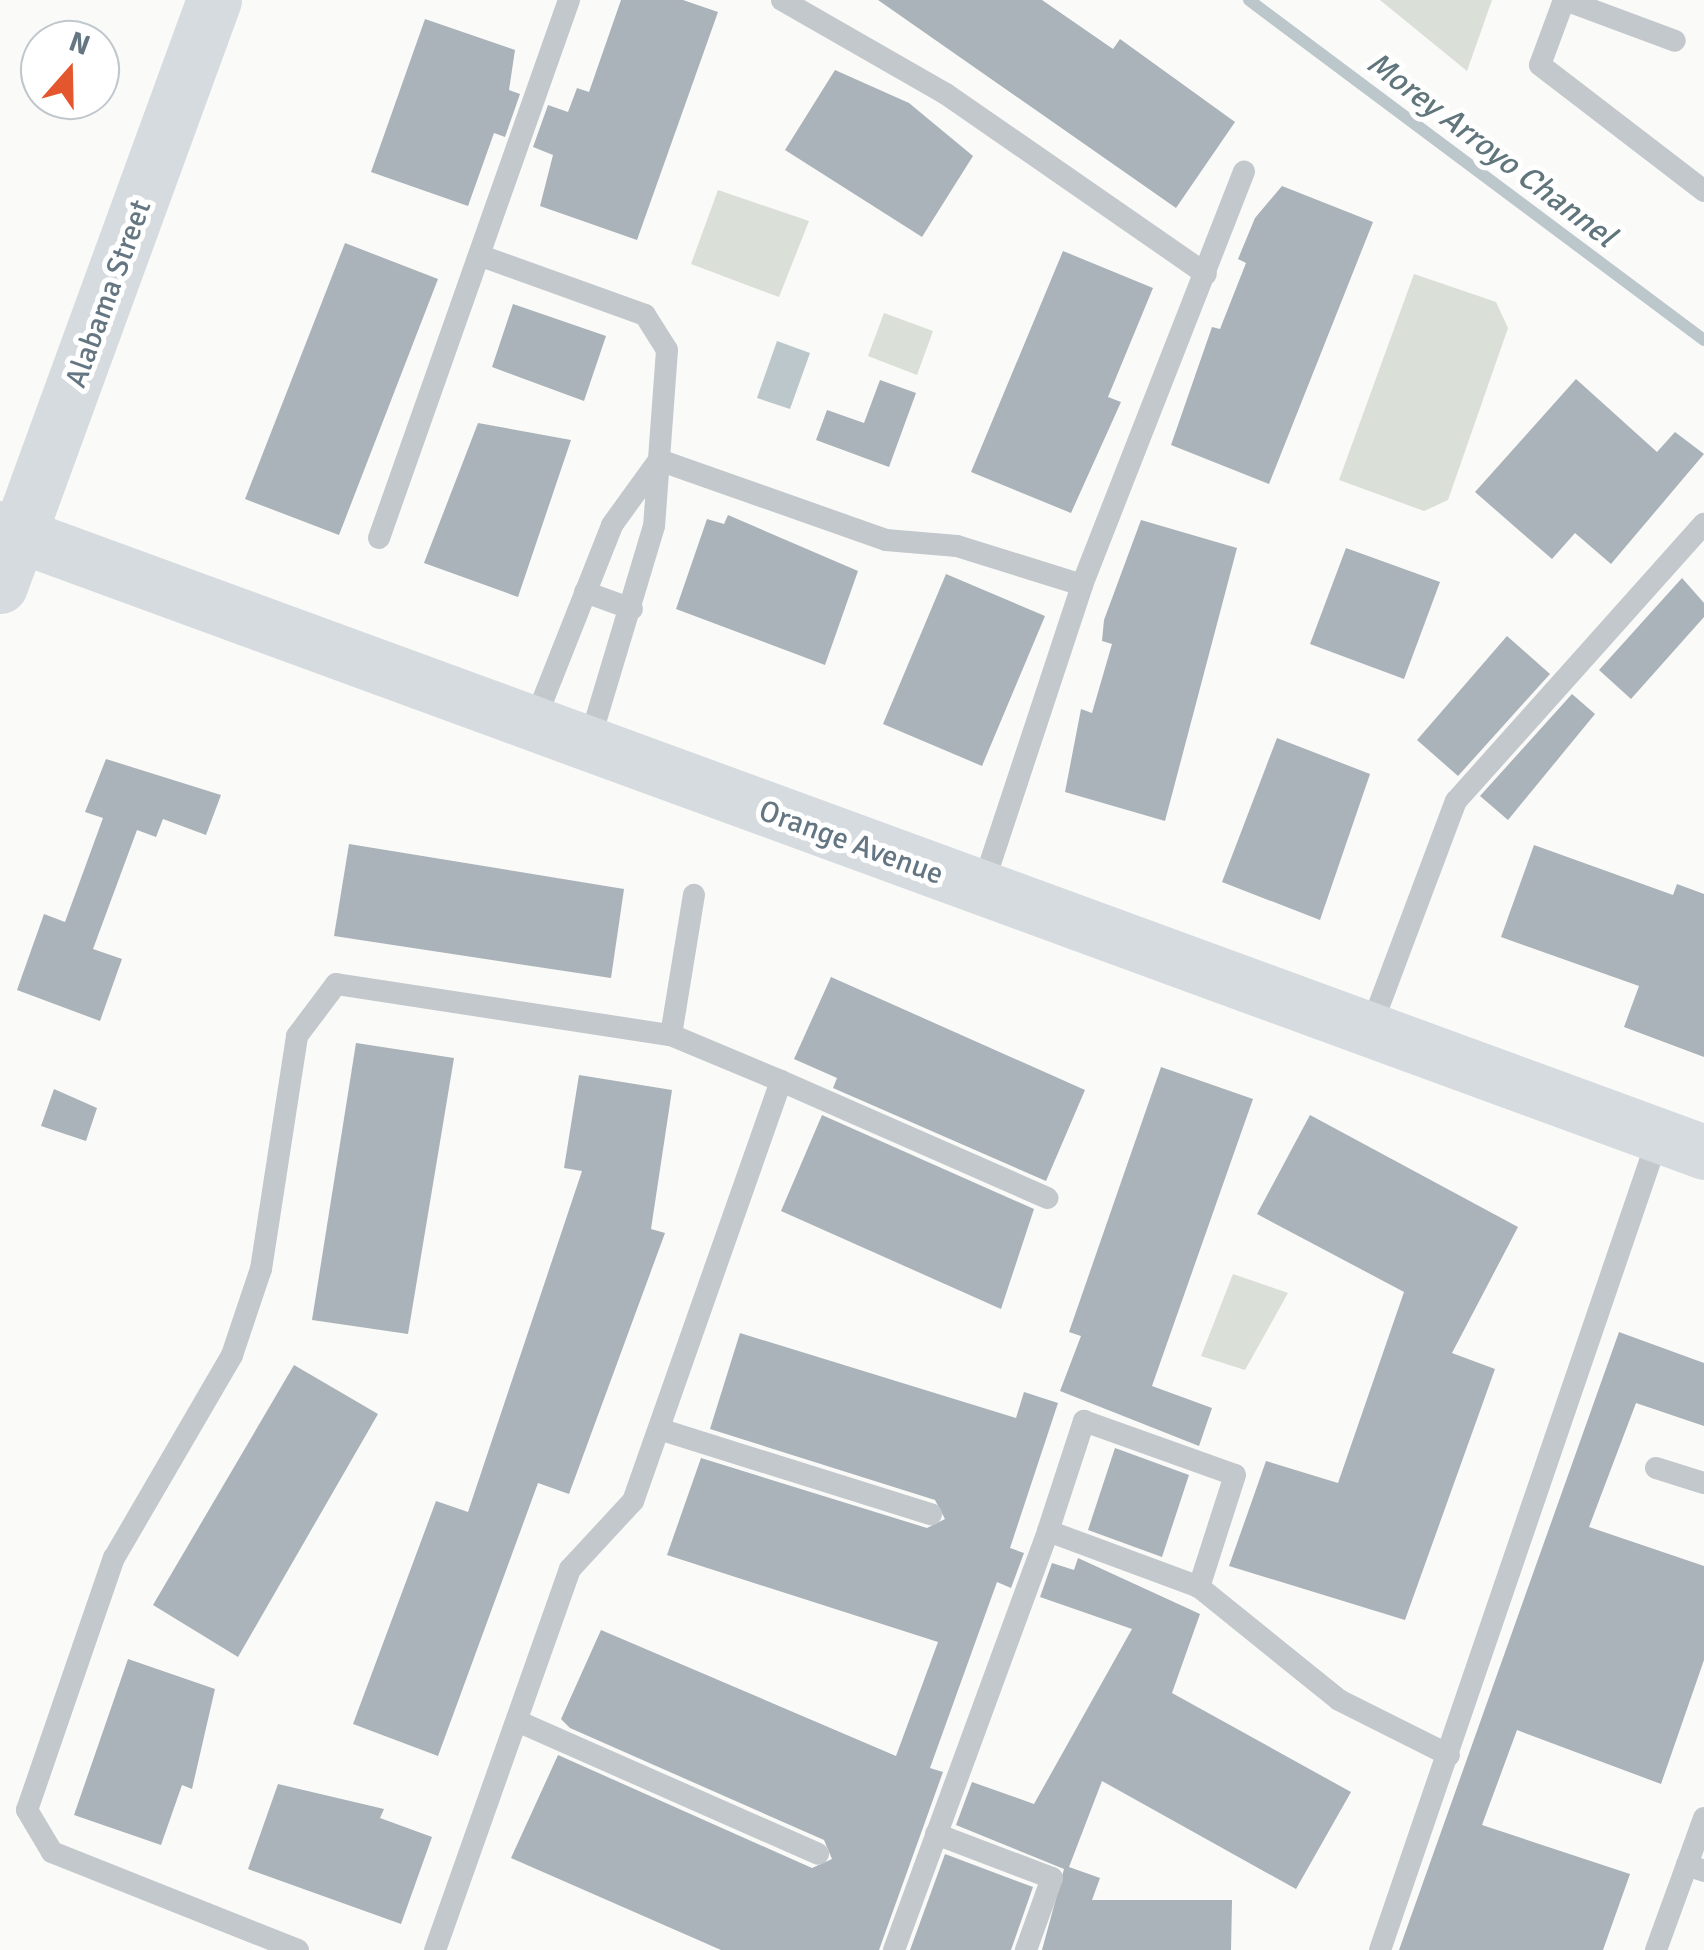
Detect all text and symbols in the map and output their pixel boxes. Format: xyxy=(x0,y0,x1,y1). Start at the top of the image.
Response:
north arrow xyxy=(20,20,120,120)
text: N xyxy=(65,24,95,63)
water label: Morey Arroyo Channel xyxy=(1359,44,1623,256)
street label: Alabama Street xyxy=(58,195,160,393)
street label: Orange Avenue xyxy=(754,793,948,893)

